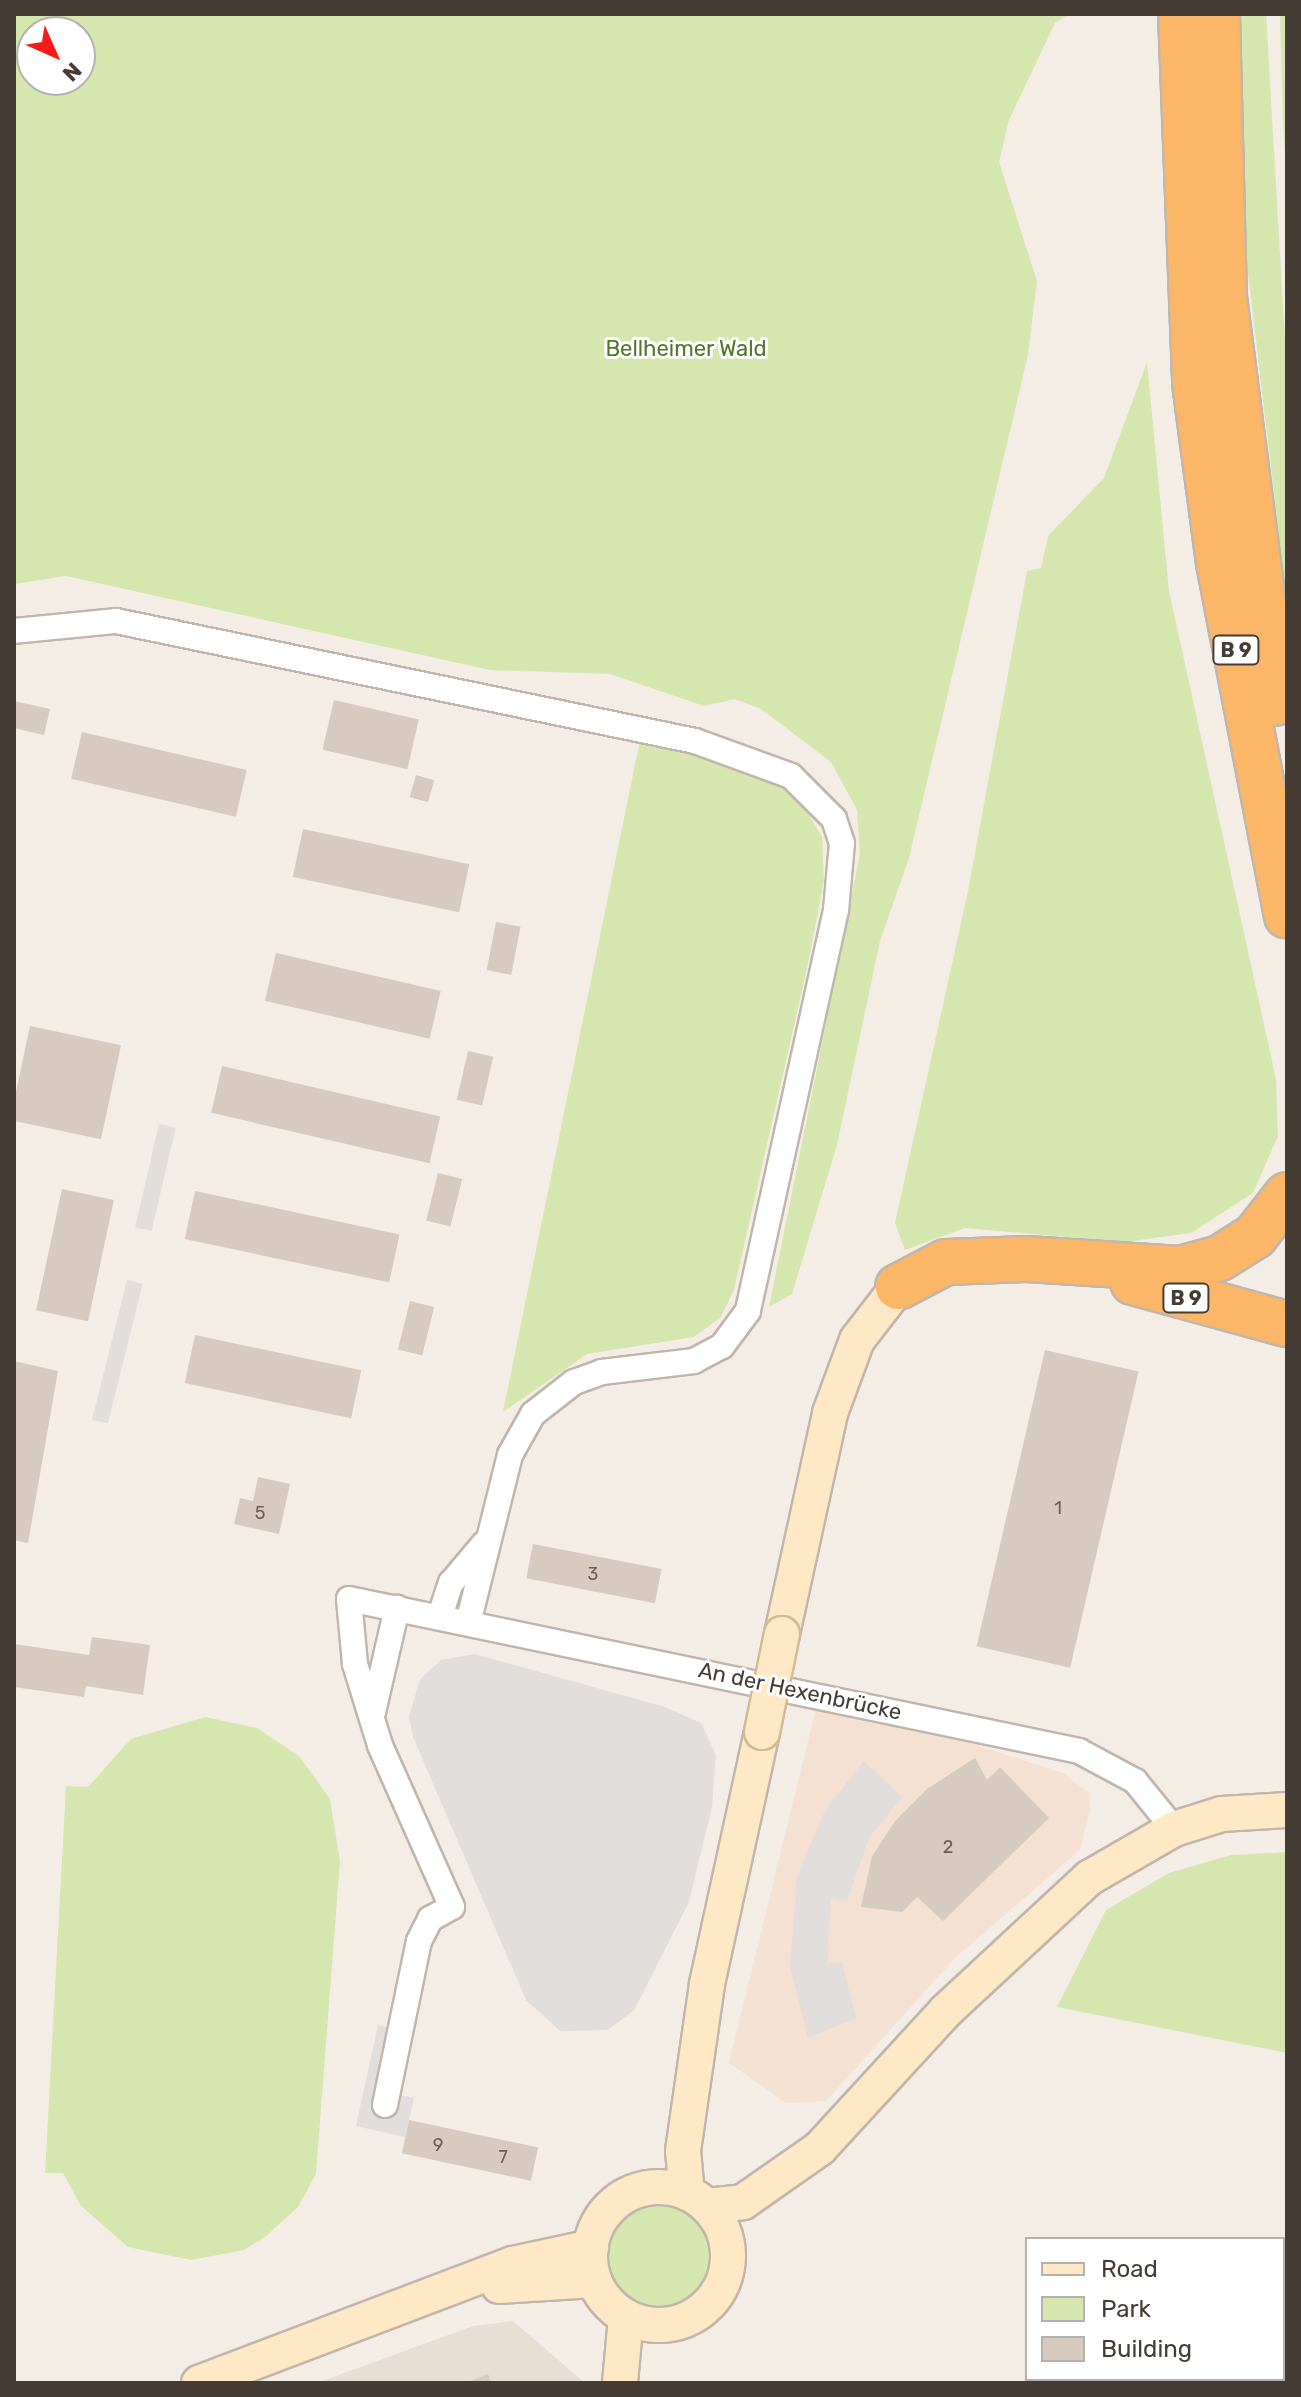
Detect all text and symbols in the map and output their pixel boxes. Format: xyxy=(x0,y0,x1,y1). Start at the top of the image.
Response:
north arrow xyxy=(16,16,96,96)
text: N xyxy=(57,57,87,87)
park label: Bellheimer Wald xyxy=(605,336,767,362)
road number: B 9 xyxy=(1212,634,1260,666)
road number: B 9 xyxy=(1162,1282,1210,1314)
house number: 1 xyxy=(1054,1497,1062,1519)
house number: 5 xyxy=(255,1502,265,1524)
house number: 3 xyxy=(588,1563,598,1585)
street label: An der Hexenbrücke xyxy=(696,1657,904,1725)
house number: 2 xyxy=(943,1836,953,1858)
house number: 9 xyxy=(433,2134,443,2156)
house number: 7 xyxy=(498,2146,508,2168)
legend xyxy=(1025,2237,1285,2381)
text: Road xyxy=(1101,2255,1158,2283)
text: Park xyxy=(1101,2295,1151,2323)
text: Building xyxy=(1101,2335,1192,2363)

